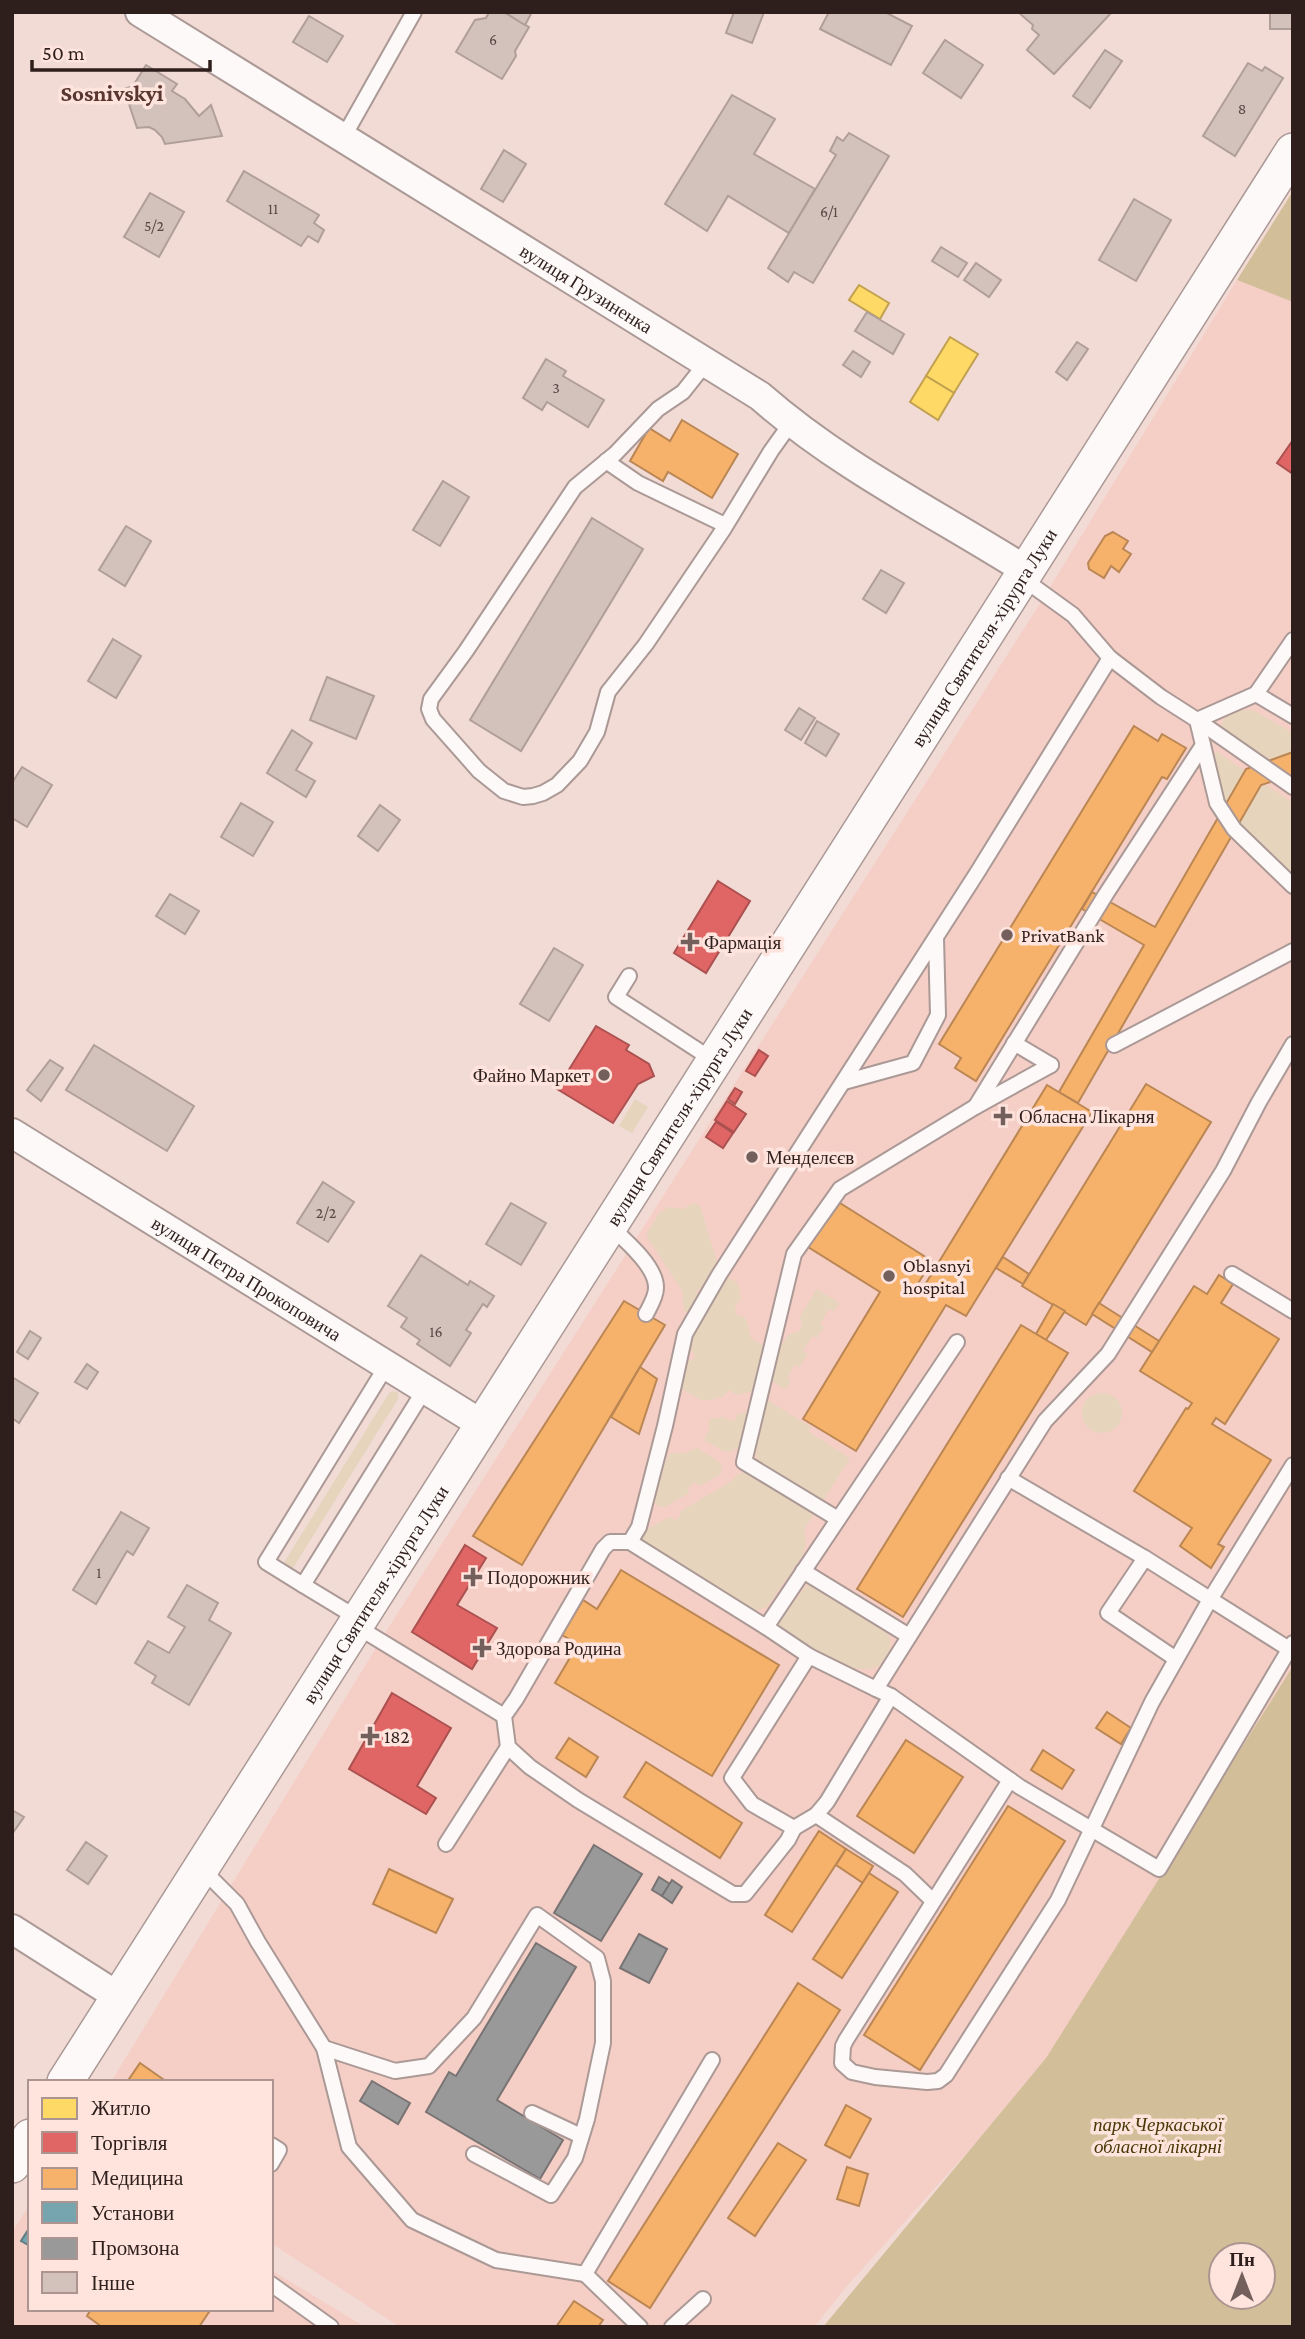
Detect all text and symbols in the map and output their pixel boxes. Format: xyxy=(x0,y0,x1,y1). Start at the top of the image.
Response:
scale bar xyxy=(32,28,210,72)
house number: 6 xyxy=(489,31,497,48)
text: 50 m xyxy=(42,41,85,65)
district label: Sosnivskyi xyxy=(61,80,164,106)
house number: 8 xyxy=(1238,100,1246,117)
house number: 11 xyxy=(268,200,278,217)
house number: 6/1 xyxy=(820,203,838,220)
house number: 5/2 xyxy=(144,217,164,234)
street label: вулиця Грузиненка xyxy=(516,240,656,338)
house number: 3 xyxy=(552,379,560,396)
street label: вулиця Святителя-хірурга Луки xyxy=(907,525,1061,750)
place label: PrivatBank xyxy=(1021,925,1105,946)
marker: PrivatBank xyxy=(999,927,1015,943)
place label: Фармація xyxy=(704,932,781,953)
marker: Фармація xyxy=(682,934,698,950)
street label: вулиця Святителя-хірурга Луки xyxy=(602,1004,756,1230)
place label: Файно Маркет xyxy=(473,1065,591,1086)
marker: Файно Маркет xyxy=(596,1067,612,1083)
marker: Обласна Лікарня xyxy=(993,1106,1013,1126)
place label: Обласна Лікарня xyxy=(1019,1106,1155,1127)
place label: Менделєєв xyxy=(766,1147,854,1168)
marker: Менделєєв xyxy=(744,1149,760,1165)
house number: 2/2 xyxy=(316,1204,337,1221)
street label: вулиця Петра Прокоповича xyxy=(148,1212,345,1346)
place label: Oblasnyi hospital xyxy=(903,1255,971,1298)
marker: Oblasnyi hospital xyxy=(881,1268,897,1284)
house number: 16 xyxy=(429,1323,443,1340)
street label: вулиця Святителя-хірурга Луки xyxy=(299,1482,453,1707)
house number: 1 xyxy=(96,1564,102,1581)
place label: Подорожник xyxy=(487,1567,591,1588)
marker: Подорожник xyxy=(465,1569,481,1585)
place label: Здорова Родина xyxy=(496,1638,622,1659)
marker: Здорова Родина xyxy=(474,1640,490,1656)
place label: 182 xyxy=(384,1726,410,1747)
marker: 182 xyxy=(362,1728,378,1744)
legend xyxy=(28,2080,273,2311)
text: Житло xyxy=(91,2096,151,2120)
park label: парк Черкаської обласної лікарні xyxy=(1093,2114,1225,2157)
text: Торгівля xyxy=(91,2131,168,2155)
text: Медицина xyxy=(91,2166,184,2190)
text: Установи xyxy=(91,2201,174,2225)
text: Промзона xyxy=(91,2236,180,2260)
north arrow xyxy=(1207,2241,1277,2311)
text: Пн xyxy=(1229,2249,1255,2270)
text: Інше xyxy=(91,2271,135,2295)

